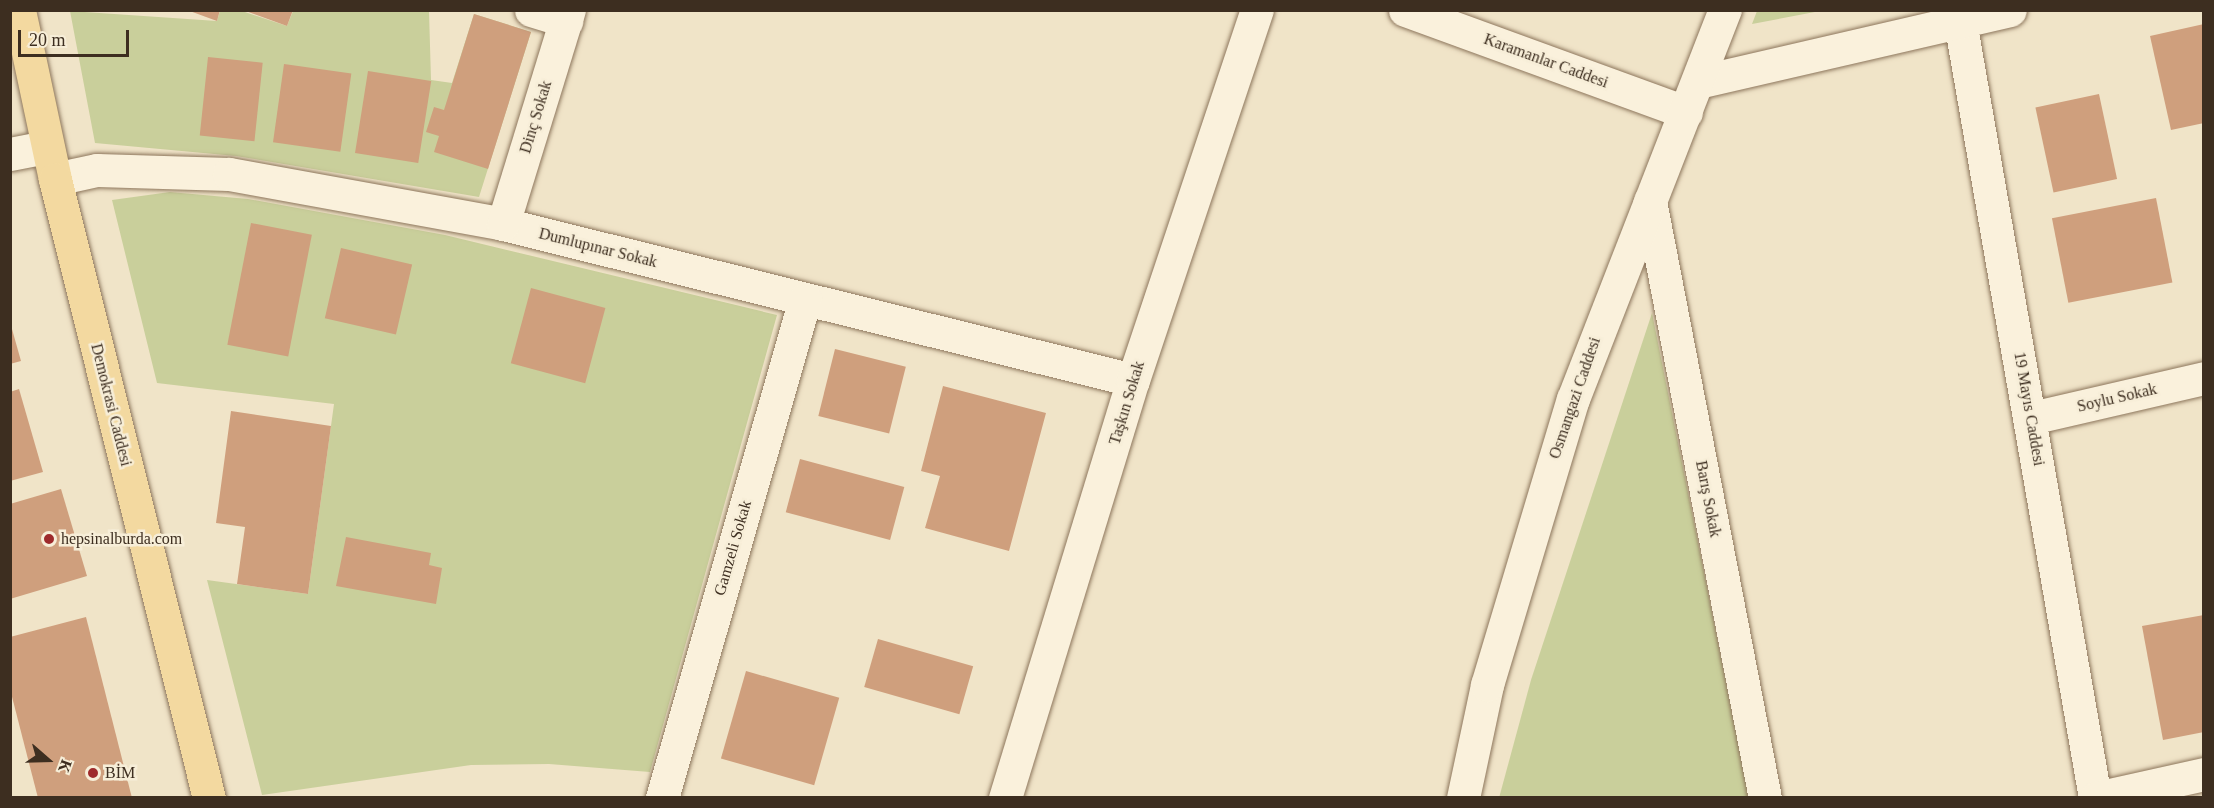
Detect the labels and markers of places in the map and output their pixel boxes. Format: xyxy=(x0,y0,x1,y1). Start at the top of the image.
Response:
place label: hepsinalburda.com xyxy=(61,529,182,549)
marker: hepsinalburda.com xyxy=(42,532,56,546)
place label: BİM xyxy=(105,763,135,783)
marker: BİM xyxy=(86,766,100,780)

